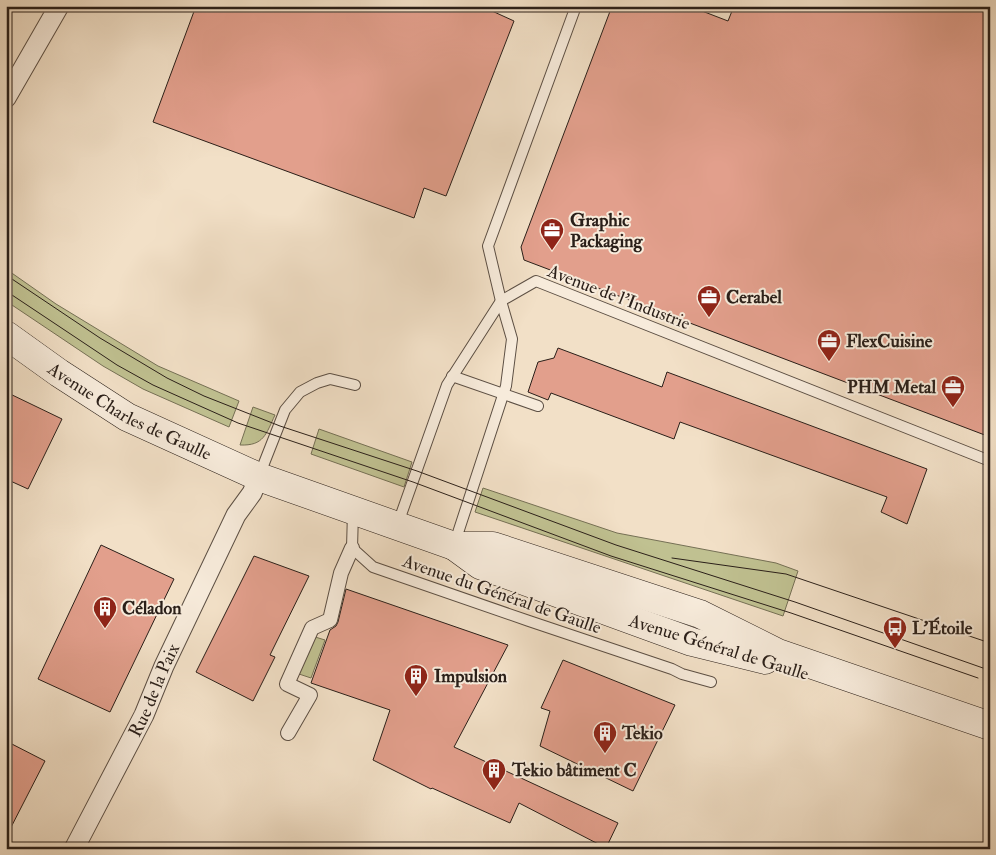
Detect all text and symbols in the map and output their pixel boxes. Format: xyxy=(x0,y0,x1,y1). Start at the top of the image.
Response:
place label: Graphic Packaging xyxy=(570,209,644,253)
office icon: Graphic Packaging xyxy=(539,217,565,251)
street label: Avenue de l'Industrie xyxy=(543,259,694,335)
office icon: Cerabel xyxy=(696,284,722,318)
place label: Cerabel xyxy=(726,286,782,309)
office icon: FlexCuisine xyxy=(816,328,842,362)
place label: FlexCuisine xyxy=(846,330,933,353)
street label: Avenue Charles de Gaulle xyxy=(42,357,215,466)
office icon: PHM Metal xyxy=(940,374,966,408)
place label: PHM Metal xyxy=(847,376,936,399)
street label: Avenue du Général de Gaulle xyxy=(399,549,605,639)
building icon: Céladon xyxy=(92,595,118,629)
place label: Céladon xyxy=(122,597,182,620)
street label: Avenue Général de Gaulle xyxy=(625,609,812,686)
bus stop icon: L'Étoile xyxy=(882,615,908,649)
place label: L'Étoile xyxy=(912,616,973,640)
street label: Rue de la Paix xyxy=(124,640,185,741)
building icon: Impulsion xyxy=(403,663,429,697)
place label: Impulsion xyxy=(434,665,508,688)
building icon: Tekio xyxy=(592,720,618,754)
place label: Tekio xyxy=(621,722,663,745)
building icon: Tekio bâtiment C xyxy=(481,757,507,791)
place label: Tekio bâtiment C xyxy=(511,759,637,782)

